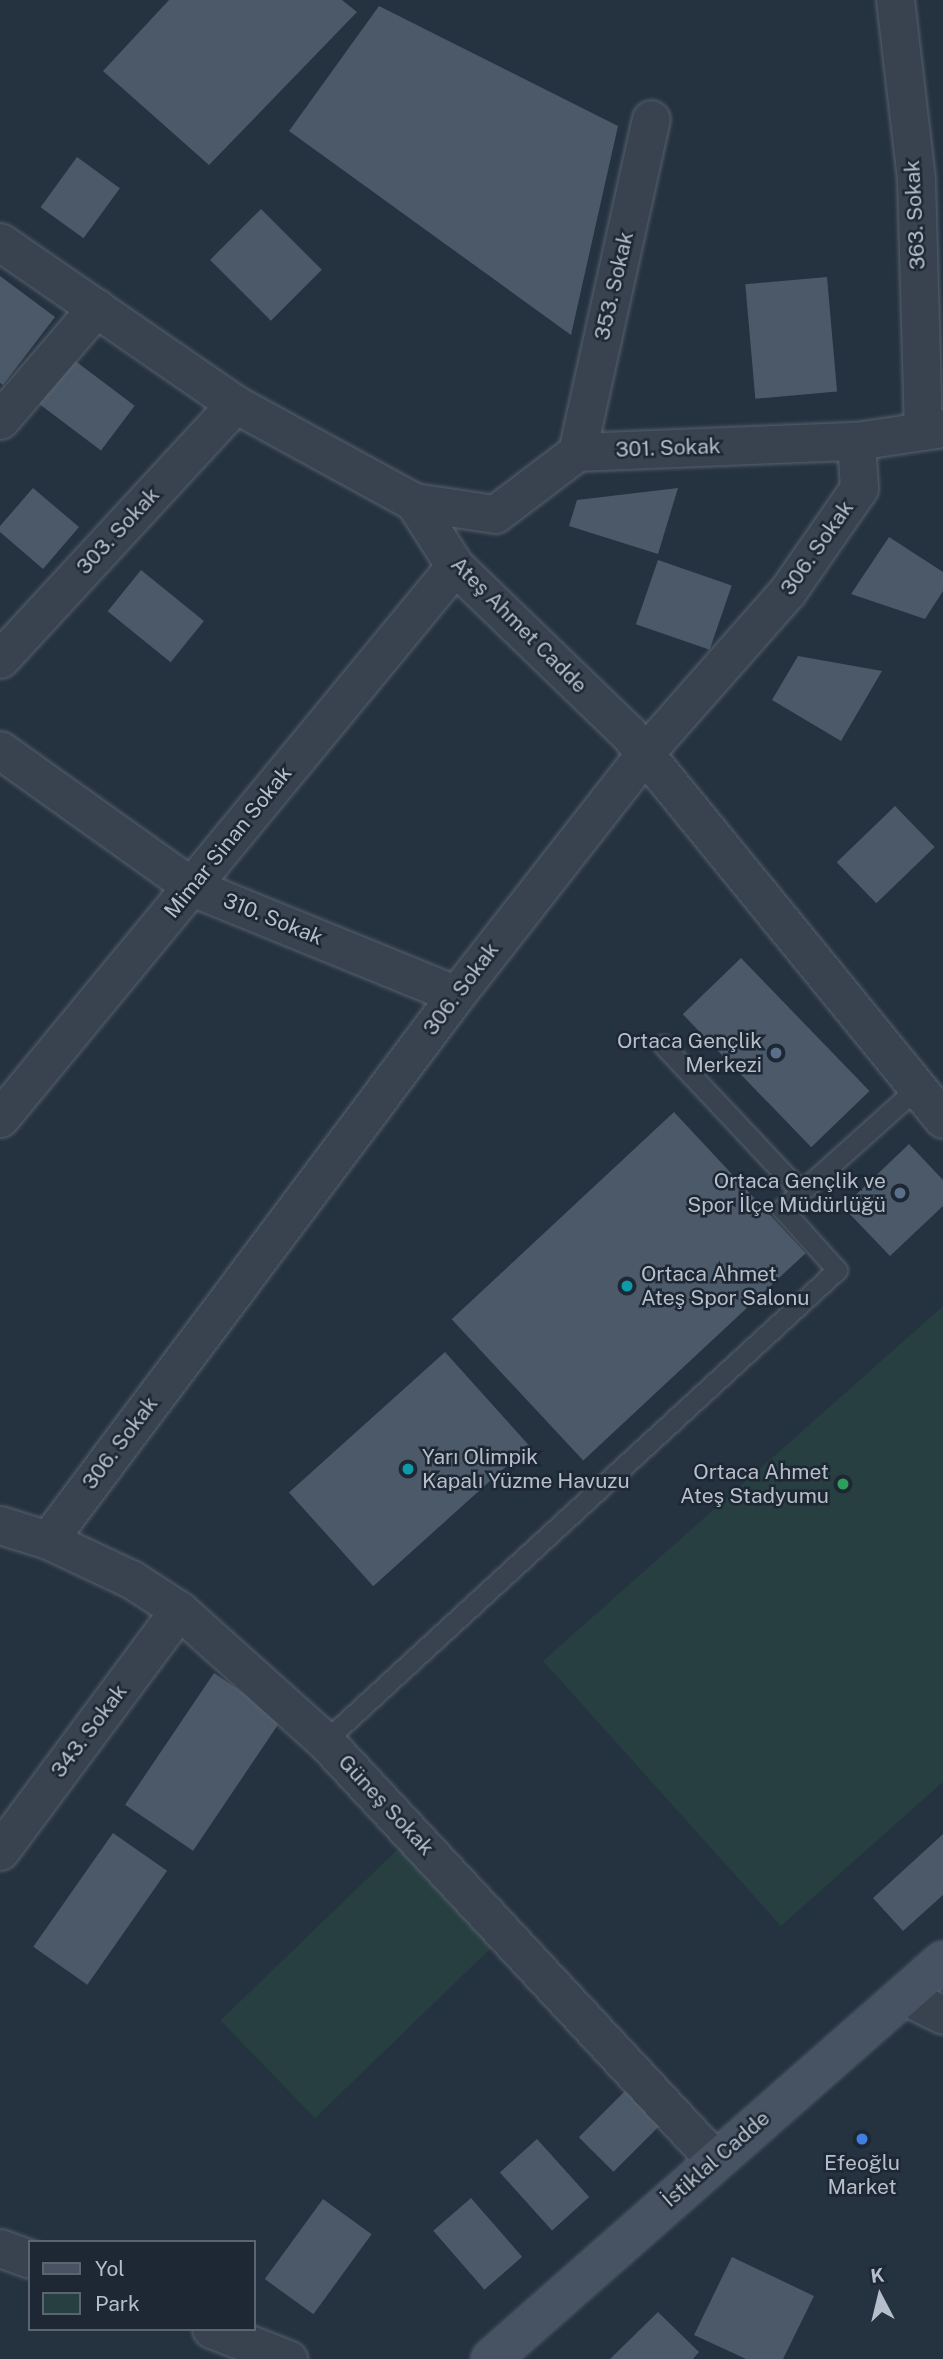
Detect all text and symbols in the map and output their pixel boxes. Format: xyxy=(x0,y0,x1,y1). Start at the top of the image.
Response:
street label: 363. Sokak xyxy=(900,159,930,271)
street label: 353. Sokak xyxy=(589,229,639,343)
street label: 301. Sokak xyxy=(615,434,721,462)
street label: 303. Sokak xyxy=(71,482,165,580)
street label: 306. Sokak xyxy=(775,496,859,600)
street label: Ateş Ahmet Cadde xyxy=(446,552,592,698)
street label: Mimar Sinan Sokak xyxy=(159,761,297,923)
street label: 310. Sokak xyxy=(219,888,327,950)
street label: 306. Sokak xyxy=(418,938,504,1040)
place label: Ortaca Gençlik Merkezi xyxy=(617,1028,762,1078)
marker: Ortaca Gençlik Merkezi xyxy=(768,1045,784,1061)
place label: Ortaca Gençlik ve Spor İlçe Müdürlüğü xyxy=(687,1168,886,1218)
marker: Ortaca Gençlik ve Spor İlçe Müdürlüğü xyxy=(892,1185,908,1201)
place label: Ortaca Ahmet Ateş Spor Salonu xyxy=(641,1261,810,1311)
marker: Ortaca Ahmet Ateş Spor Salonu xyxy=(619,1278,635,1294)
street label: 306. Sokak xyxy=(77,1392,163,1494)
place label: Yarı Olimpik Kapalı Yüzme Havuzu xyxy=(422,1444,630,1494)
place label: Ortaca Ahmet Ateş Stadyumu xyxy=(680,1459,829,1509)
marker: Yarı Olimpik Kapalı Yüzme Havuzu xyxy=(400,1461,416,1477)
marker: Ortaca Ahmet Ateş Stadyumu xyxy=(835,1476,851,1492)
street label: 343. Sokak xyxy=(46,1679,132,1783)
street label: Güneş Sokak xyxy=(333,1750,439,1860)
street label: İstiklal Cadde xyxy=(657,2106,775,2212)
marker: Efeoğlu Market xyxy=(854,2131,870,2147)
place label: Efeoğlu Market xyxy=(824,2150,900,2200)
legend xyxy=(28,2240,256,2331)
text: Yol xyxy=(95,2256,125,2281)
north arrow xyxy=(845,2261,915,2331)
text: K xyxy=(869,2263,886,2287)
text: Park xyxy=(95,2291,140,2316)

